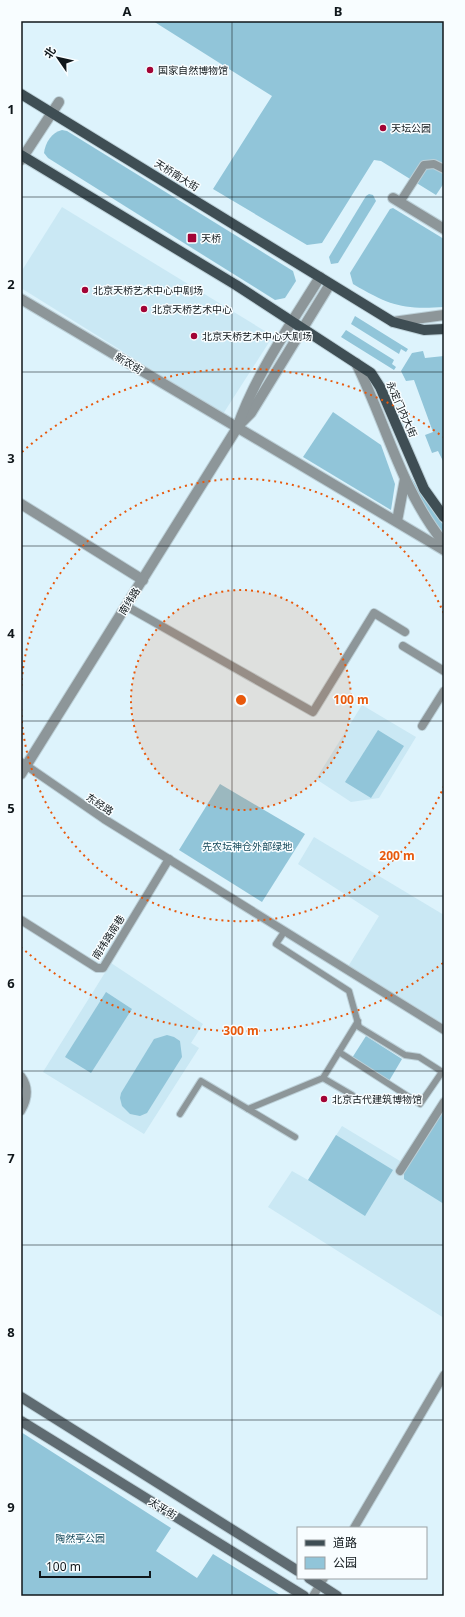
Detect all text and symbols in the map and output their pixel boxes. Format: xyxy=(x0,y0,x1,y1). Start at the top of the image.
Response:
text: A xyxy=(123,2,132,20)
text: B xyxy=(334,2,342,20)
north arrow xyxy=(38,38,78,78)
text: 北 xyxy=(40,43,59,61)
place label: 国家自然博物馆 xyxy=(158,63,228,77)
marker: 国家自然博物馆 xyxy=(145,65,155,75)
text: 1 xyxy=(7,100,15,118)
place label: 天坛公园 xyxy=(391,121,431,135)
marker: 天坛公园 xyxy=(378,123,388,133)
street label: 天桥南大街 xyxy=(152,156,202,194)
place label: 天桥 xyxy=(201,231,221,245)
marker: 天桥 xyxy=(186,232,198,244)
text: 2 xyxy=(7,275,15,293)
place label: 北京天桥艺术中心中剧场 xyxy=(93,283,203,297)
marker: 北京天桥艺术中心中剧场 xyxy=(80,285,90,295)
place label: 北京天桥艺术中心 xyxy=(152,302,232,316)
marker: 北京天桥艺术中心 xyxy=(139,304,149,314)
place label: 北京天桥艺术中心大剧场 xyxy=(202,329,312,343)
marker: 北京天桥艺术中心大剧场 xyxy=(189,331,199,341)
street label: 新农街 xyxy=(113,349,145,377)
street label: 永定门内大街 xyxy=(383,379,421,439)
text: 3 xyxy=(7,449,15,467)
street label: 南纬路 xyxy=(115,585,143,617)
text: 4 xyxy=(7,624,15,642)
text: 100 m xyxy=(333,691,369,708)
centre of rings xyxy=(234,693,248,707)
street label: 东经路 xyxy=(84,790,116,818)
text: 5 xyxy=(7,799,15,817)
park label: 先农坛神仓外部绿地 xyxy=(202,839,293,853)
text: 200 m xyxy=(379,847,415,864)
street label: 南纬路南巷 xyxy=(89,912,127,962)
text: 6 xyxy=(7,974,15,992)
text: 300 m xyxy=(223,1022,259,1039)
place label: 北京古代建筑博物馆 xyxy=(332,1092,422,1106)
marker: 北京古代建筑博物馆 xyxy=(319,1094,329,1104)
text: 7 xyxy=(7,1149,15,1167)
text: 8 xyxy=(7,1323,15,1341)
street label: 太平街 xyxy=(147,1494,179,1522)
text: 9 xyxy=(7,1498,15,1516)
legend xyxy=(297,1527,427,1579)
park label: 陶然亭公园 xyxy=(55,1531,105,1545)
text: 道路 xyxy=(333,1534,357,1551)
scale bar xyxy=(40,1553,150,1579)
text: 公园 xyxy=(333,1554,357,1571)
text: 100 m xyxy=(46,1558,81,1575)

